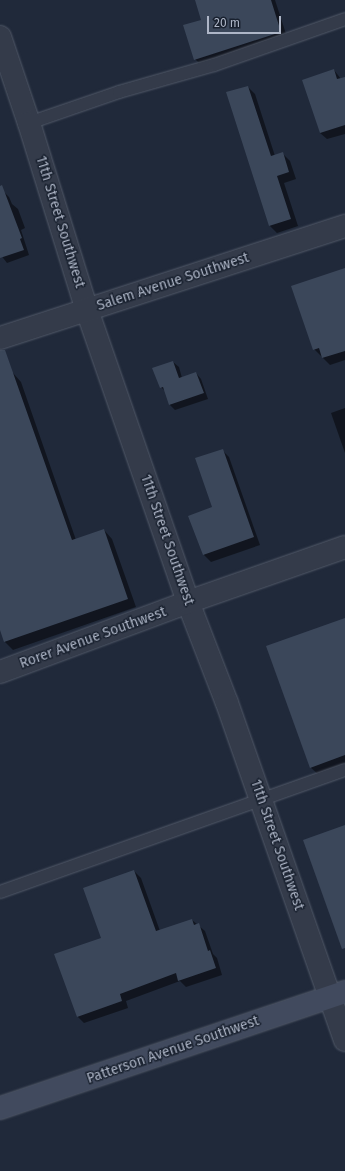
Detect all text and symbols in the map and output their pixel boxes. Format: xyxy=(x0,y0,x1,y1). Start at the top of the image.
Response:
scale bar xyxy=(209,8,283,34)
text: 20 m xyxy=(214,16,240,30)
street label: 11th Street Southwest xyxy=(32,154,88,290)
street label: Salem Avenue Southwest xyxy=(95,249,251,315)
street label: 11th Street Southwest xyxy=(137,472,197,608)
street label: Rorer Avenue Southwest xyxy=(17,604,169,672)
street label: 11th Street Southwest xyxy=(247,777,307,913)
street label: Patterson Avenue Southwest xyxy=(85,1013,261,1087)

